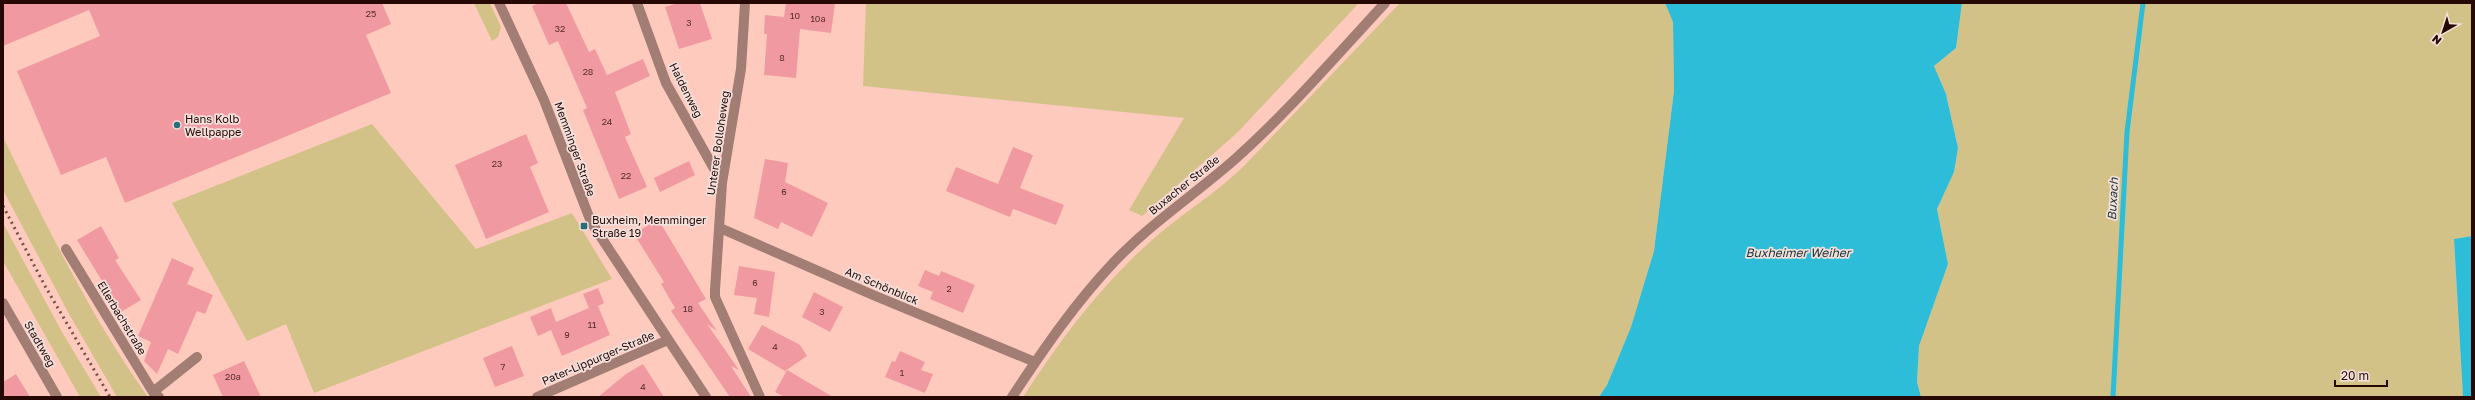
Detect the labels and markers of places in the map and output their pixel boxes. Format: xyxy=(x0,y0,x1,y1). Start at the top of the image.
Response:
place label: Hans Kolb Wellpappe xyxy=(185,112,241,138)
marker: Hans Kolb Wellpappe xyxy=(172,120,182,130)
place label: Buxheim, Memminger Straße 19 xyxy=(592,213,707,239)
marker: Buxheim, Memminger Straße 19 xyxy=(579,221,589,231)

